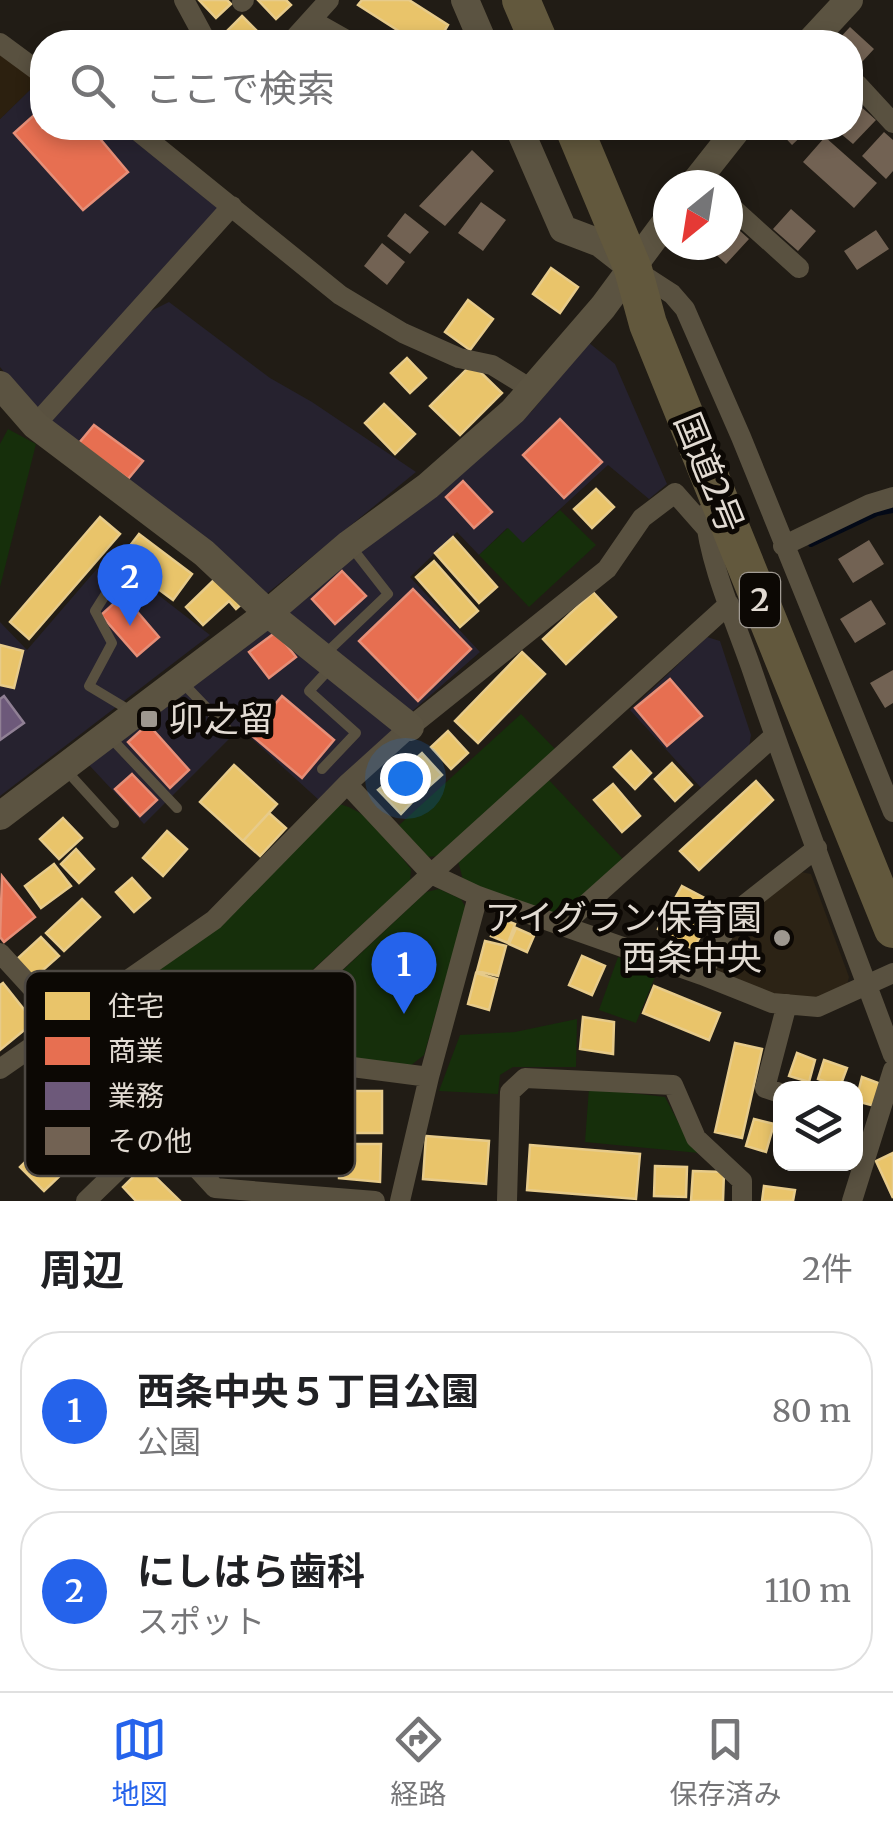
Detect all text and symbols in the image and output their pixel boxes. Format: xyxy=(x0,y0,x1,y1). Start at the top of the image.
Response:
search box xyxy=(30,30,863,140)
icon: search xyxy=(65,58,120,113)
text: ここで検索 xyxy=(145,65,335,112)
north arrow xyxy=(653,170,743,260)
street label: 国道2号 xyxy=(665,406,753,540)
pin: 2 xyxy=(98,544,162,626)
road number: 2 xyxy=(740,573,780,627)
place label: 卯之留 xyxy=(169,697,274,741)
marker: 卯之留 xyxy=(138,708,160,730)
your location xyxy=(380,753,431,804)
place label: アイグラン保育園 西条中央 xyxy=(484,896,762,980)
marker: アイグラン保育園 西条中央 xyxy=(771,927,793,949)
pin: 1 xyxy=(372,932,436,1014)
legend xyxy=(25,971,355,1176)
text: 住宅 xyxy=(108,988,164,1024)
text: 商業 xyxy=(108,1033,164,1069)
text: 業務 xyxy=(108,1078,164,1114)
map controls xyxy=(773,1081,863,1171)
button: layers xyxy=(773,1081,863,1171)
text: その他 xyxy=(108,1123,192,1159)
text: 周辺 xyxy=(40,1244,124,1296)
text: 2件 xyxy=(802,1249,853,1289)
text: 西条中央５丁目公園 xyxy=(137,1368,479,1415)
text: 1 xyxy=(67,1391,82,1431)
text: 80 m xyxy=(772,1391,851,1431)
text: 公園 xyxy=(137,1422,201,1462)
text: にしはら歯科 xyxy=(137,1548,365,1595)
text: 2 xyxy=(65,1571,84,1611)
text: 110 m xyxy=(764,1571,851,1611)
text: スポット xyxy=(137,1602,265,1642)
tab: 地図 xyxy=(111,1712,168,1812)
tab: 経路 xyxy=(390,1712,447,1812)
tab: 保存済み xyxy=(669,1712,782,1812)

